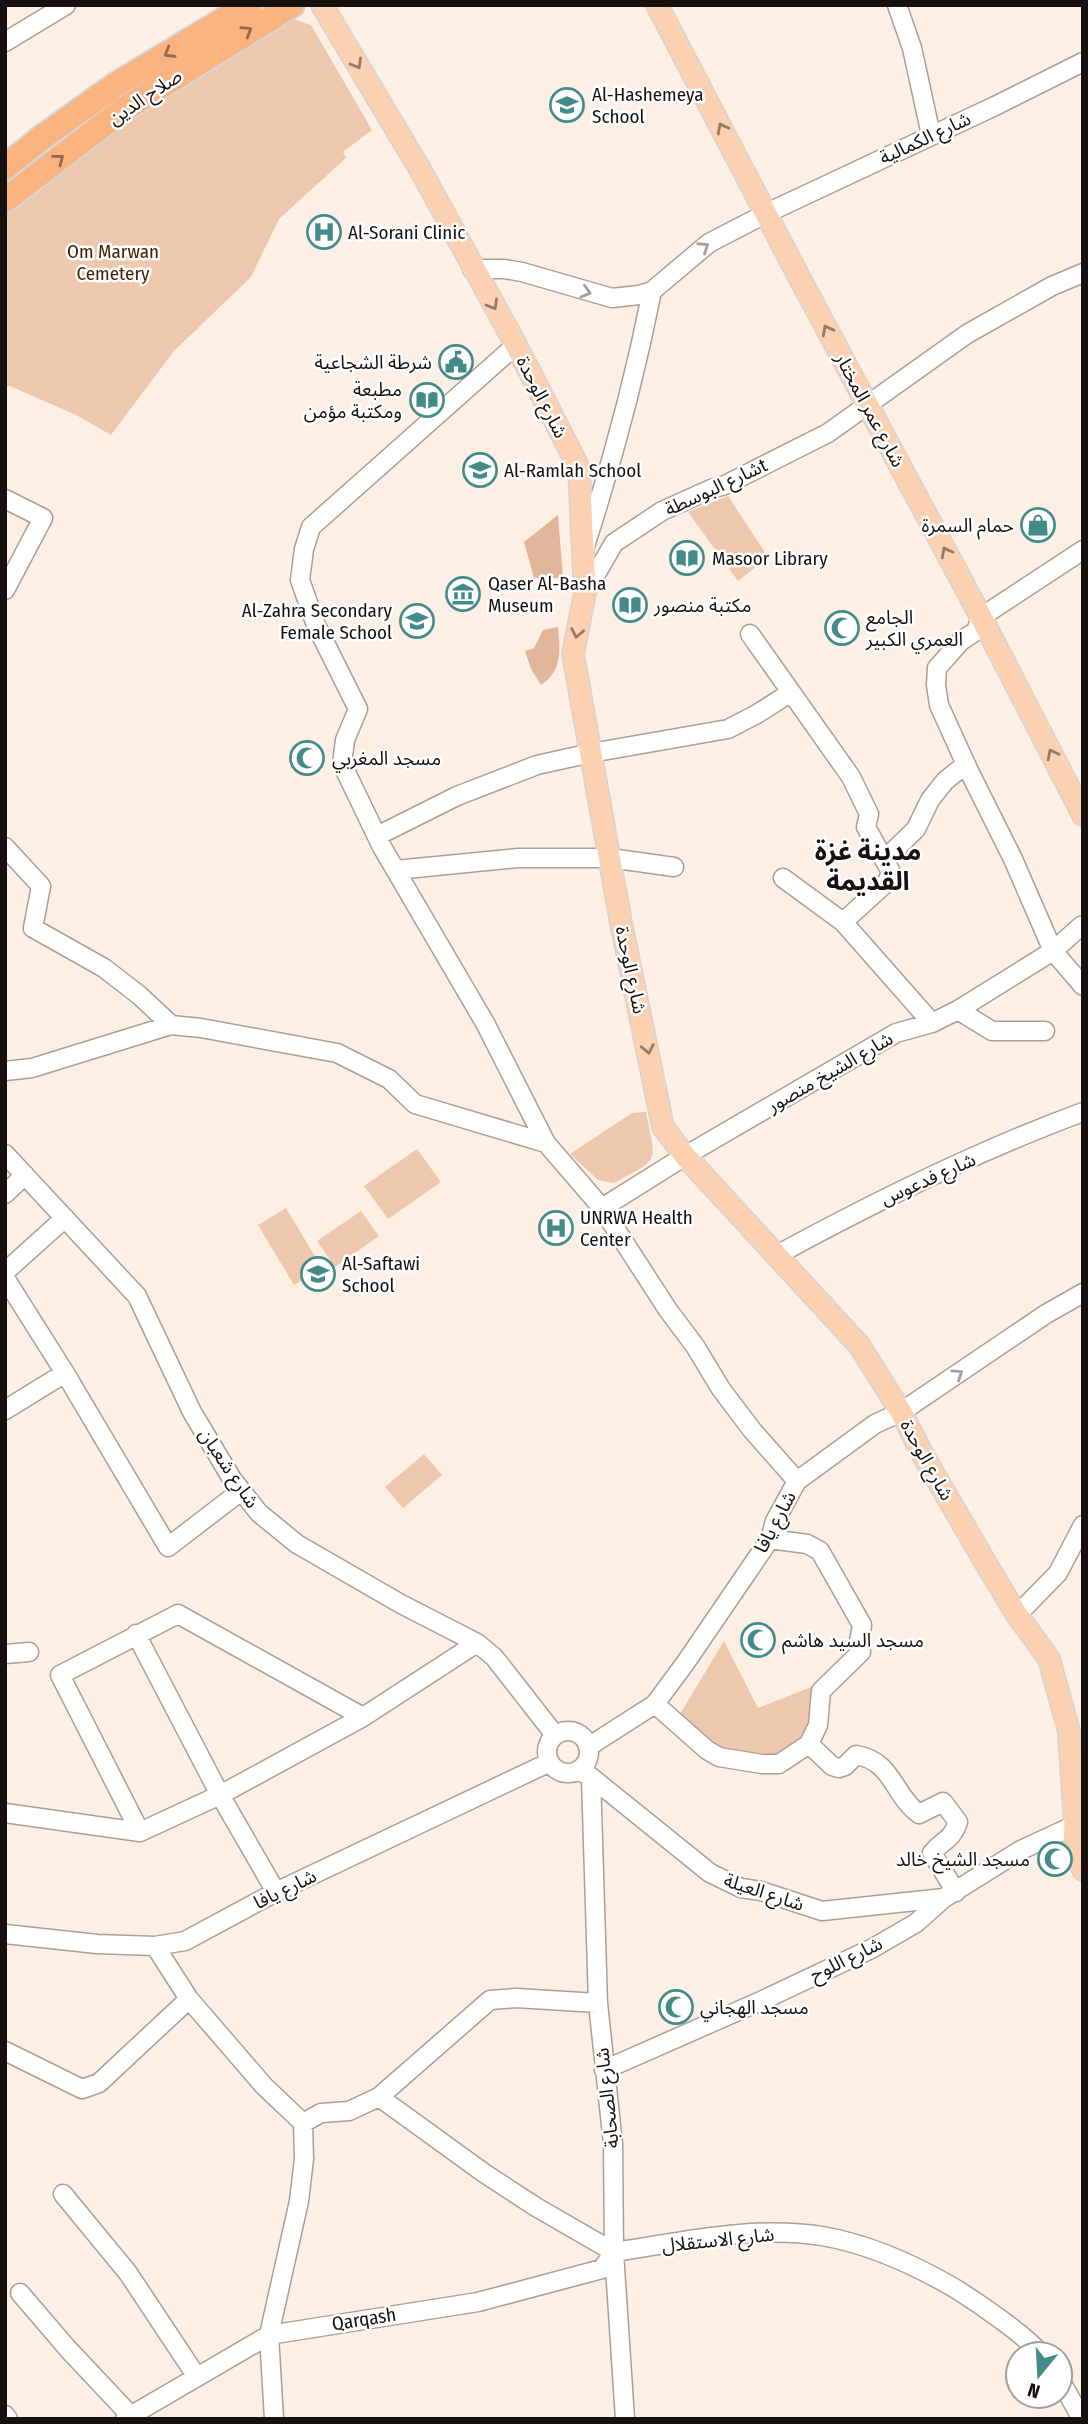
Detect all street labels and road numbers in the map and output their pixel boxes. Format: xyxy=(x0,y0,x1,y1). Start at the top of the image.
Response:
street label: صلاح الدين xyxy=(104,64,187,132)
street label: شارع الكمالية xyxy=(876,107,975,171)
street label: شارع عمر المختار xyxy=(828,348,910,472)
street label: شارع الوحدة xyxy=(510,352,572,443)
street label: شارع البوسطةt xyxy=(661,453,772,523)
street label: شارع الوحدة xyxy=(609,924,651,1016)
street label: شارع الشيخ منصور xyxy=(762,1027,899,1120)
street label: شارع فدعوس xyxy=(877,1148,980,1212)
street label: شارع الوحدة xyxy=(894,1416,959,1505)
street label: شارع شعبان xyxy=(192,1424,264,1513)
street label: شارع يافا xyxy=(749,1487,803,1558)
street label: شارع يافا xyxy=(250,1864,321,1916)
street label: شارع العيلة xyxy=(720,1868,807,1918)
street label: شارع اللوح xyxy=(806,1932,887,1988)
street label: شارع الصحابة xyxy=(590,2046,626,2149)
street label: شارع الاستقلال xyxy=(661,2223,776,2259)
street label: Qarqash xyxy=(330,2303,398,2335)

